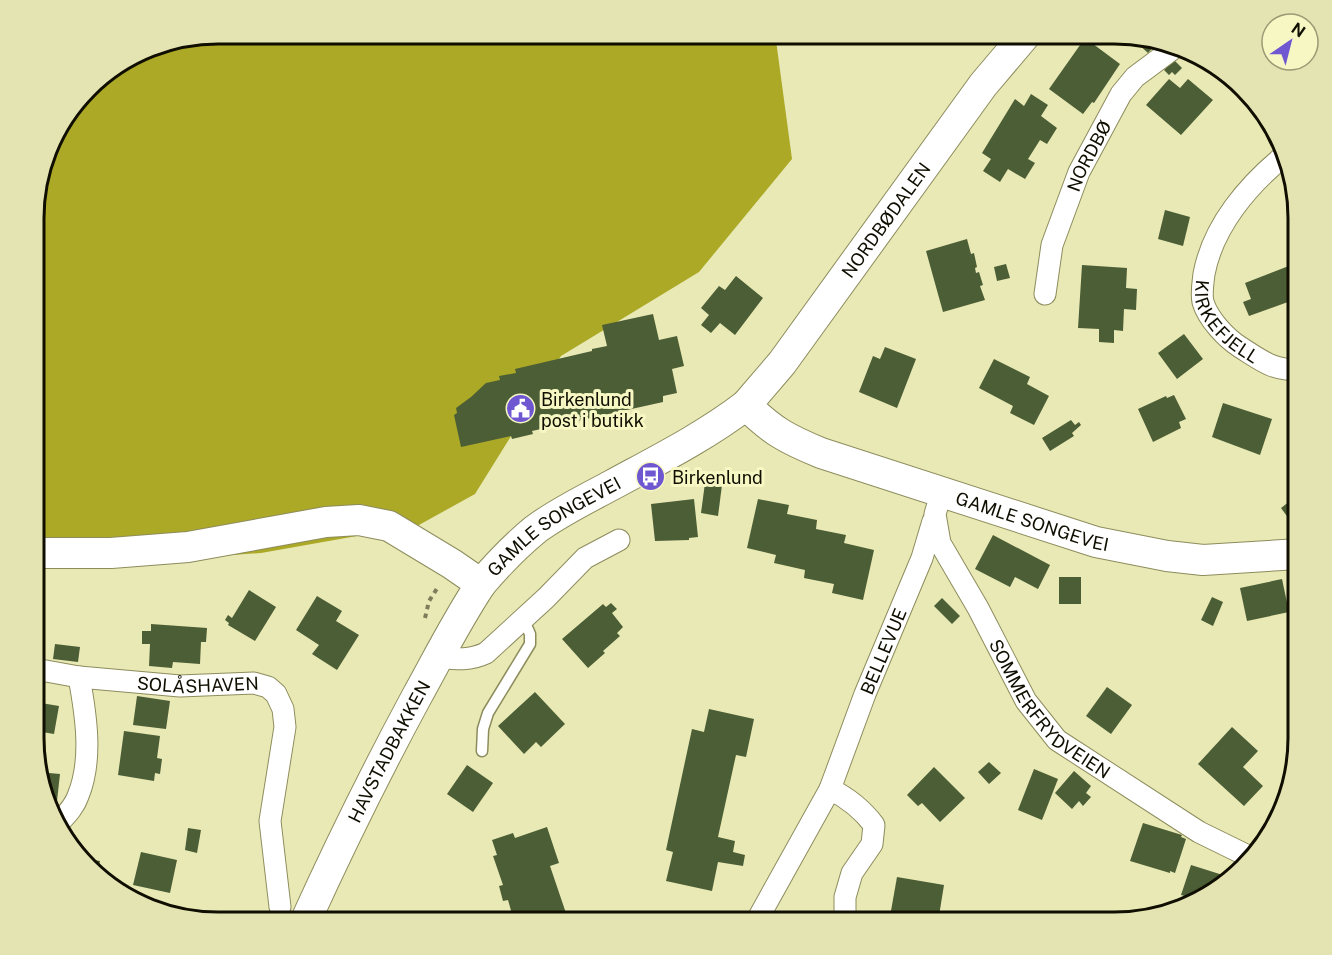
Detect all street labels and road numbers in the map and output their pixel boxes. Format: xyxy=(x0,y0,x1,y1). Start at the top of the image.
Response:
street label: NORDBØ xyxy=(1062,117,1115,194)
street label: NORDBØDALEN xyxy=(837,158,934,282)
street label: KIRKEFJELL xyxy=(1191,279,1263,367)
street label: GAMLE SONGEVEI xyxy=(483,472,624,580)
street label: GAMLE SONGEVEI xyxy=(953,487,1111,555)
street label: BELLEVUE xyxy=(856,605,910,697)
street label: SOMMERFRYDVEIEN xyxy=(985,636,1114,782)
street label: SOLÅSHAVEN xyxy=(136,672,259,697)
street label: HAVSTADBAKKEN xyxy=(343,677,434,826)

